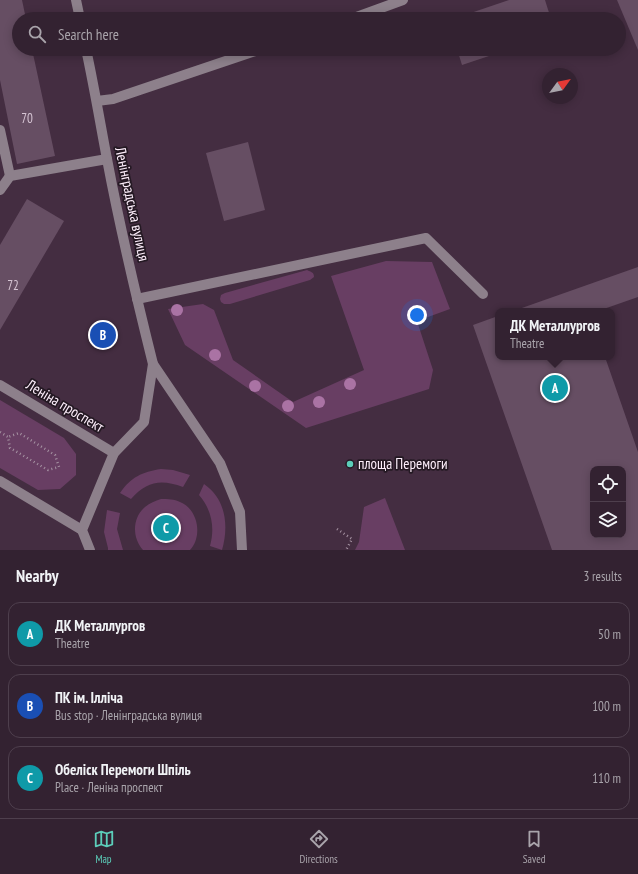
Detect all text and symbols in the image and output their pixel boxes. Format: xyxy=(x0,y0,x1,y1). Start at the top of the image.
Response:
search box xyxy=(12,12,626,56)
icon: search xyxy=(26,23,48,45)
text: Search here xyxy=(58,25,119,44)
north arrow xyxy=(542,68,578,104)
house number: 70 xyxy=(21,110,33,127)
street label: Ленінградська вулиця xyxy=(111,144,154,263)
house number: 72 xyxy=(7,277,19,294)
your location xyxy=(407,305,427,325)
popup xyxy=(495,308,615,360)
text: ДК Металлургов xyxy=(510,316,600,335)
pin: B xyxy=(90,320,116,350)
text: Theatre xyxy=(510,335,544,352)
pin: A xyxy=(542,373,568,403)
street label: Леніна проспект xyxy=(22,374,108,436)
place label: площа Перемоги xyxy=(358,454,448,473)
marker: площа Перемоги xyxy=(345,459,355,469)
map controls xyxy=(590,466,626,538)
button: locate xyxy=(590,466,626,502)
button: layers xyxy=(590,502,626,538)
pin: C xyxy=(153,513,179,543)
text: Nearby xyxy=(16,565,59,587)
text: 3 results xyxy=(583,568,622,585)
text: ДК Металлургов xyxy=(55,616,145,635)
text: A xyxy=(27,626,33,643)
text: 50 m xyxy=(598,626,621,643)
text: Theatre xyxy=(55,635,90,652)
text: ПК ім. Ілліча xyxy=(55,688,123,707)
text: B xyxy=(27,698,33,715)
text: 100 m xyxy=(592,698,621,715)
text: Bus stop · Ленінградська вулиця xyxy=(55,707,202,724)
text: Обеліск Перемоги Шпіль xyxy=(55,760,191,779)
text: C xyxy=(27,770,33,787)
text: 110 m xyxy=(592,770,621,787)
text: Place · Леніна проспект xyxy=(55,779,163,796)
tab: Map xyxy=(93,828,115,866)
tab: Directions xyxy=(300,828,338,866)
tab: Saved xyxy=(523,828,545,866)

